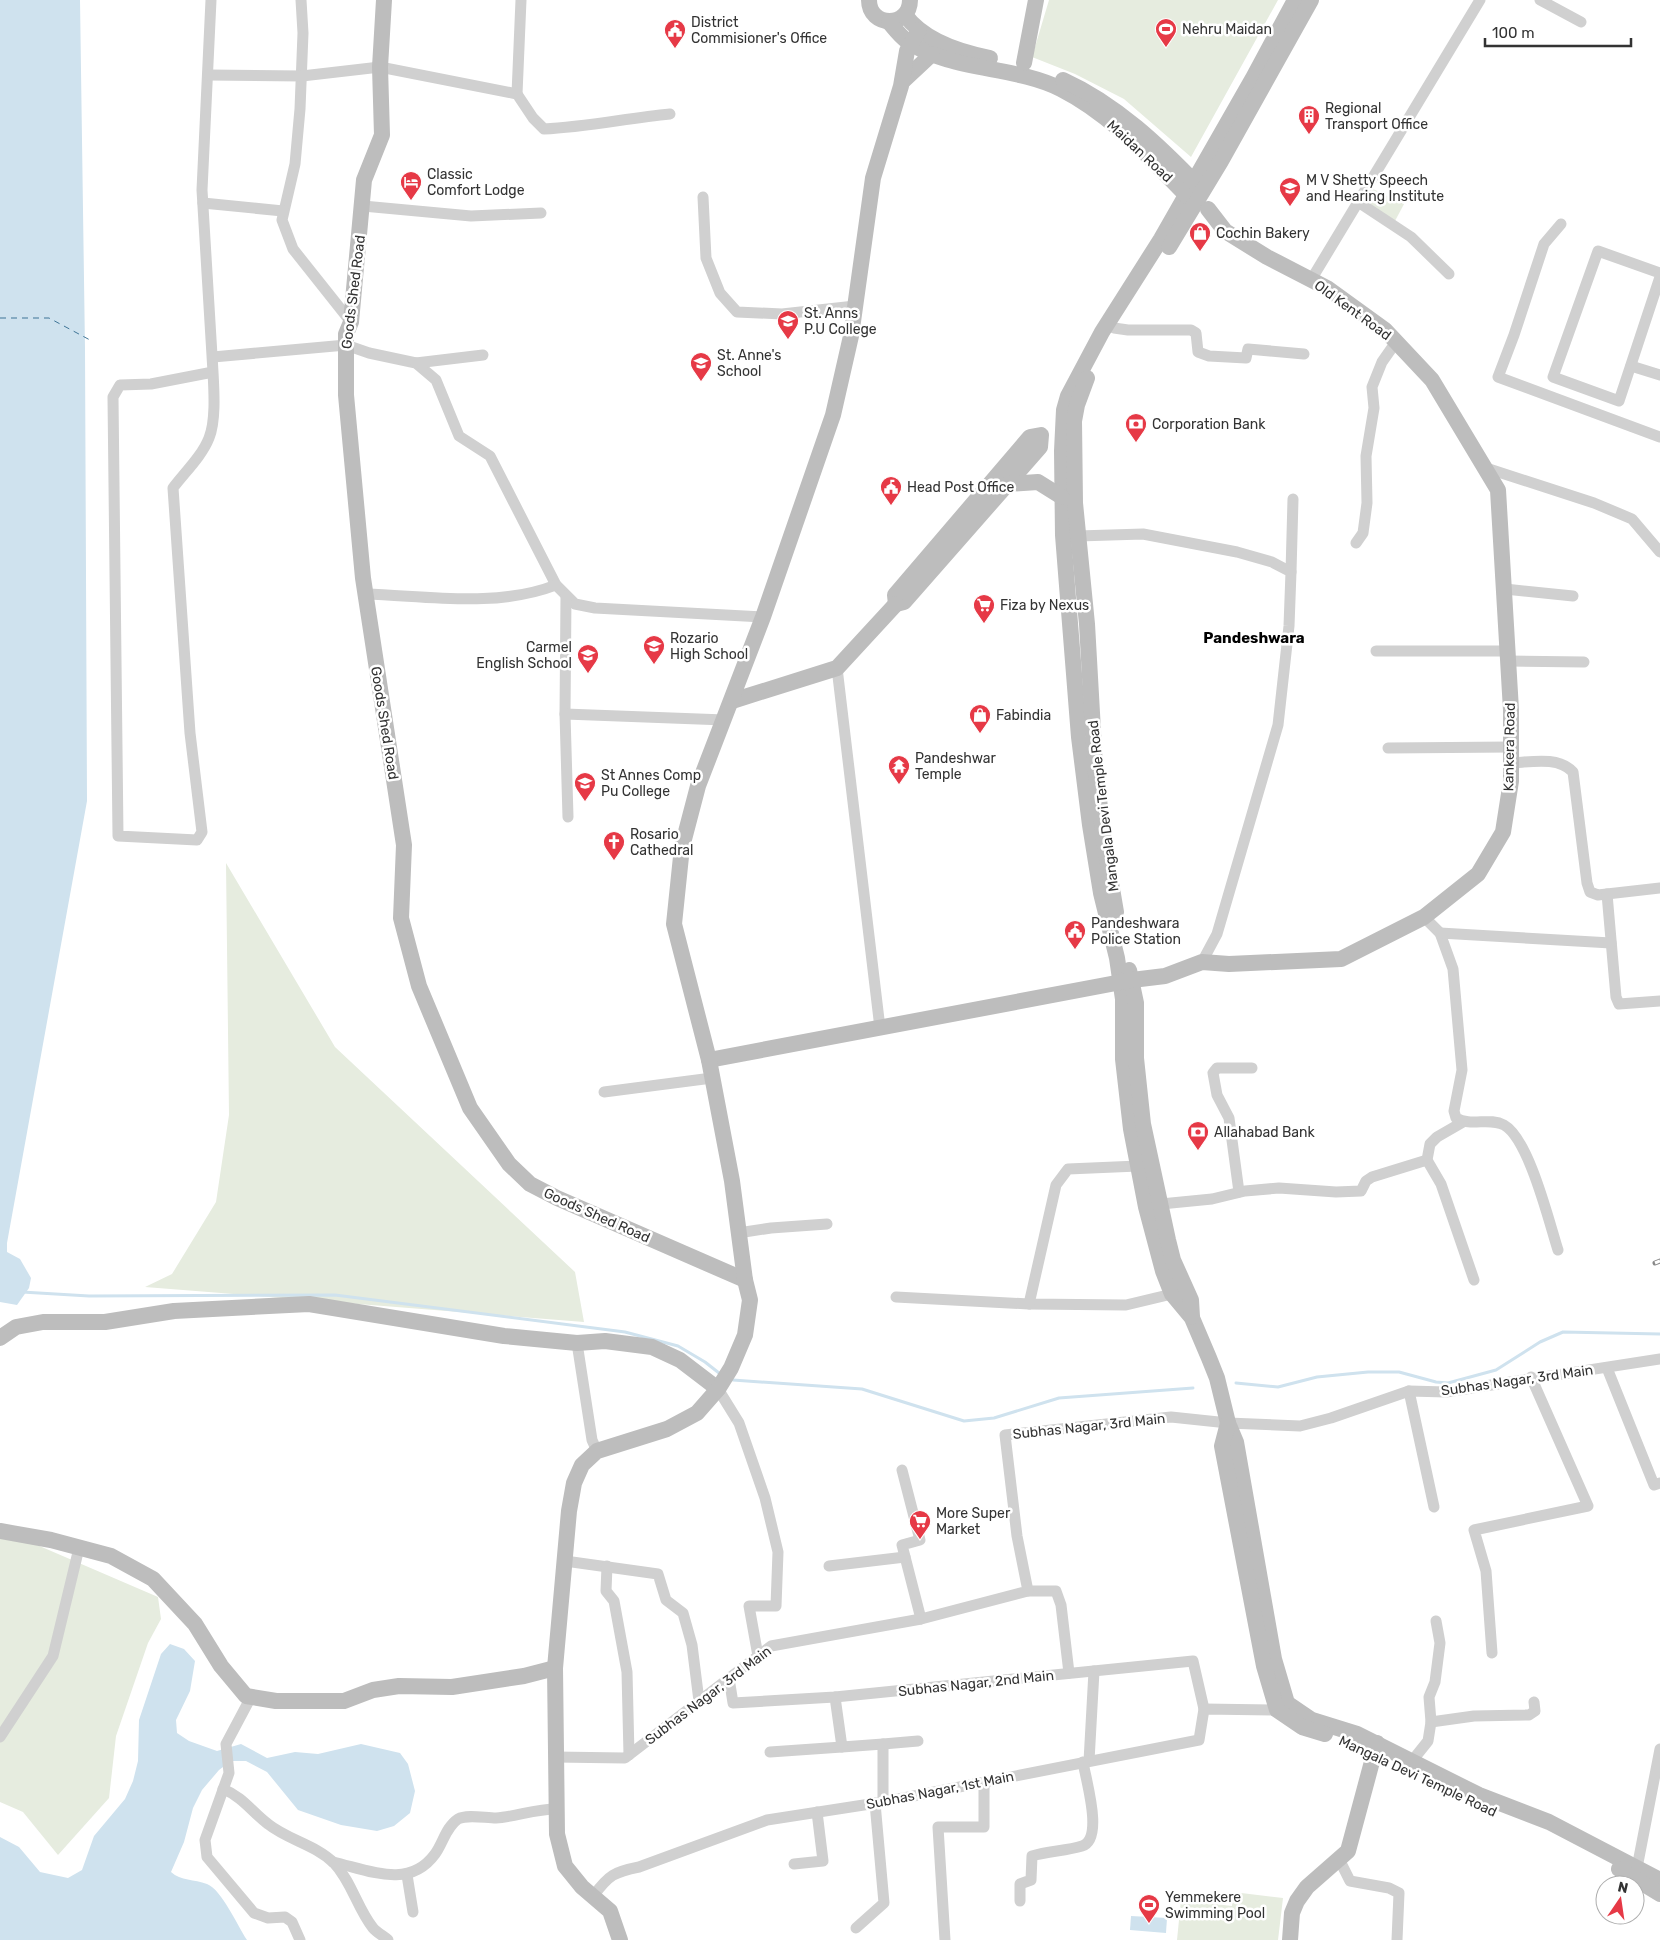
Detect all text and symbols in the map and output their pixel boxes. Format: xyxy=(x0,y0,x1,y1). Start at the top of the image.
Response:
place label: District Commisioner's Office xyxy=(691,14,827,47)
scale bar xyxy=(1485,15,1631,47)
sports icon: Nehru Maidan xyxy=(1154,17,1178,48)
public building icon: District Commisioner's Office xyxy=(663,18,687,49)
place label: Nehru Maidan xyxy=(1182,21,1272,38)
text: 100 m xyxy=(1492,24,1534,42)
place label: Regional Transport Office xyxy=(1325,100,1428,133)
building icon: Regional Transport Office xyxy=(1297,104,1321,135)
street label: Maidan Road xyxy=(1103,117,1176,186)
place label: Classic Comfort Lodge xyxy=(427,166,525,199)
hotel icon: Classic Comfort Lodge xyxy=(399,170,423,201)
place label: M V Shetty Speech and Hearing Institute xyxy=(1306,172,1444,205)
school or university icon: M V Shetty Speech and Hearing Institute xyxy=(1278,176,1302,207)
shop icon: Cochin Bakery xyxy=(1188,221,1212,252)
place label: Cochin Bakery xyxy=(1216,225,1310,242)
street label: Goods Shed Road xyxy=(338,234,369,350)
street label: Old Kent Road xyxy=(1311,277,1394,344)
place label: St. Anns P.U College xyxy=(804,305,877,338)
school or university icon: St. Anns P.U College xyxy=(776,309,800,340)
place label: St. Anne's School xyxy=(717,347,781,380)
school or university icon: St. Anne's School xyxy=(689,351,713,382)
bank icon: Corporation Bank xyxy=(1124,412,1148,443)
place label: Corporation Bank xyxy=(1152,416,1266,433)
public building icon: Head Post Office xyxy=(879,475,903,506)
place label: Head Post Office xyxy=(907,479,1014,496)
supermarket icon: Fiza by Nexus xyxy=(972,593,996,624)
place label: Fiza by Nexus xyxy=(1000,597,1089,614)
district label: Pandeshwara xyxy=(1203,629,1305,647)
place label: Rozario High School xyxy=(670,630,748,663)
school or university icon: Rozario High School xyxy=(642,634,666,665)
place label: Carmel English School xyxy=(476,639,572,672)
school or university icon: Carmel English School xyxy=(576,643,600,674)
street label: Goods Shed Road xyxy=(367,665,402,781)
street label: Kankera Road xyxy=(1500,702,1519,792)
shop icon: Fabindia xyxy=(968,703,992,734)
place label: Fabindia xyxy=(996,707,1051,724)
street label: Mangala Devi Temple Road xyxy=(1085,719,1122,893)
place label: Pandeshwar Temple xyxy=(915,750,997,783)
temple icon: Pandeshwar Temple xyxy=(887,754,911,785)
place label: St Annes Comp Pu College xyxy=(601,767,701,800)
school or university icon: St Annes Comp Pu College xyxy=(573,771,597,802)
place label: Rosario Cathedral xyxy=(630,826,694,859)
church icon: Rosario Cathedral xyxy=(602,830,626,861)
place label: Pandeshwara Police Station xyxy=(1091,915,1181,948)
public building icon: Pandeshwara Police Station xyxy=(1063,919,1087,950)
bank icon: Allahabad Bank xyxy=(1186,1120,1210,1151)
place label: Allahabad Bank xyxy=(1214,1124,1316,1141)
street label: Goods Shed Road xyxy=(541,1184,653,1247)
street label: Subhas Nagar, 3rd Main xyxy=(1440,1361,1594,1400)
street label: Subhas Nagar, 3rd Main xyxy=(1012,1410,1166,1443)
place label: More Super Market xyxy=(936,1505,1011,1538)
supermarket icon: More Super Market xyxy=(908,1509,932,1540)
street label: Subhas Nagar, 3rd Main xyxy=(642,1642,775,1748)
street label: Subhas Nagar, 2nd Main xyxy=(897,1667,1055,1700)
street label: Mangala Devi Temple Road xyxy=(1336,1732,1500,1821)
street label: Subhas Nagar, 1st Main xyxy=(865,1768,1015,1813)
north arrow xyxy=(1595,1875,1645,1925)
text: N xyxy=(1616,1878,1630,1897)
place label: Yemmekere Swimming Pool xyxy=(1165,1889,1265,1922)
sports icon: Yemmekere Swimming Pool xyxy=(1137,1893,1161,1924)

